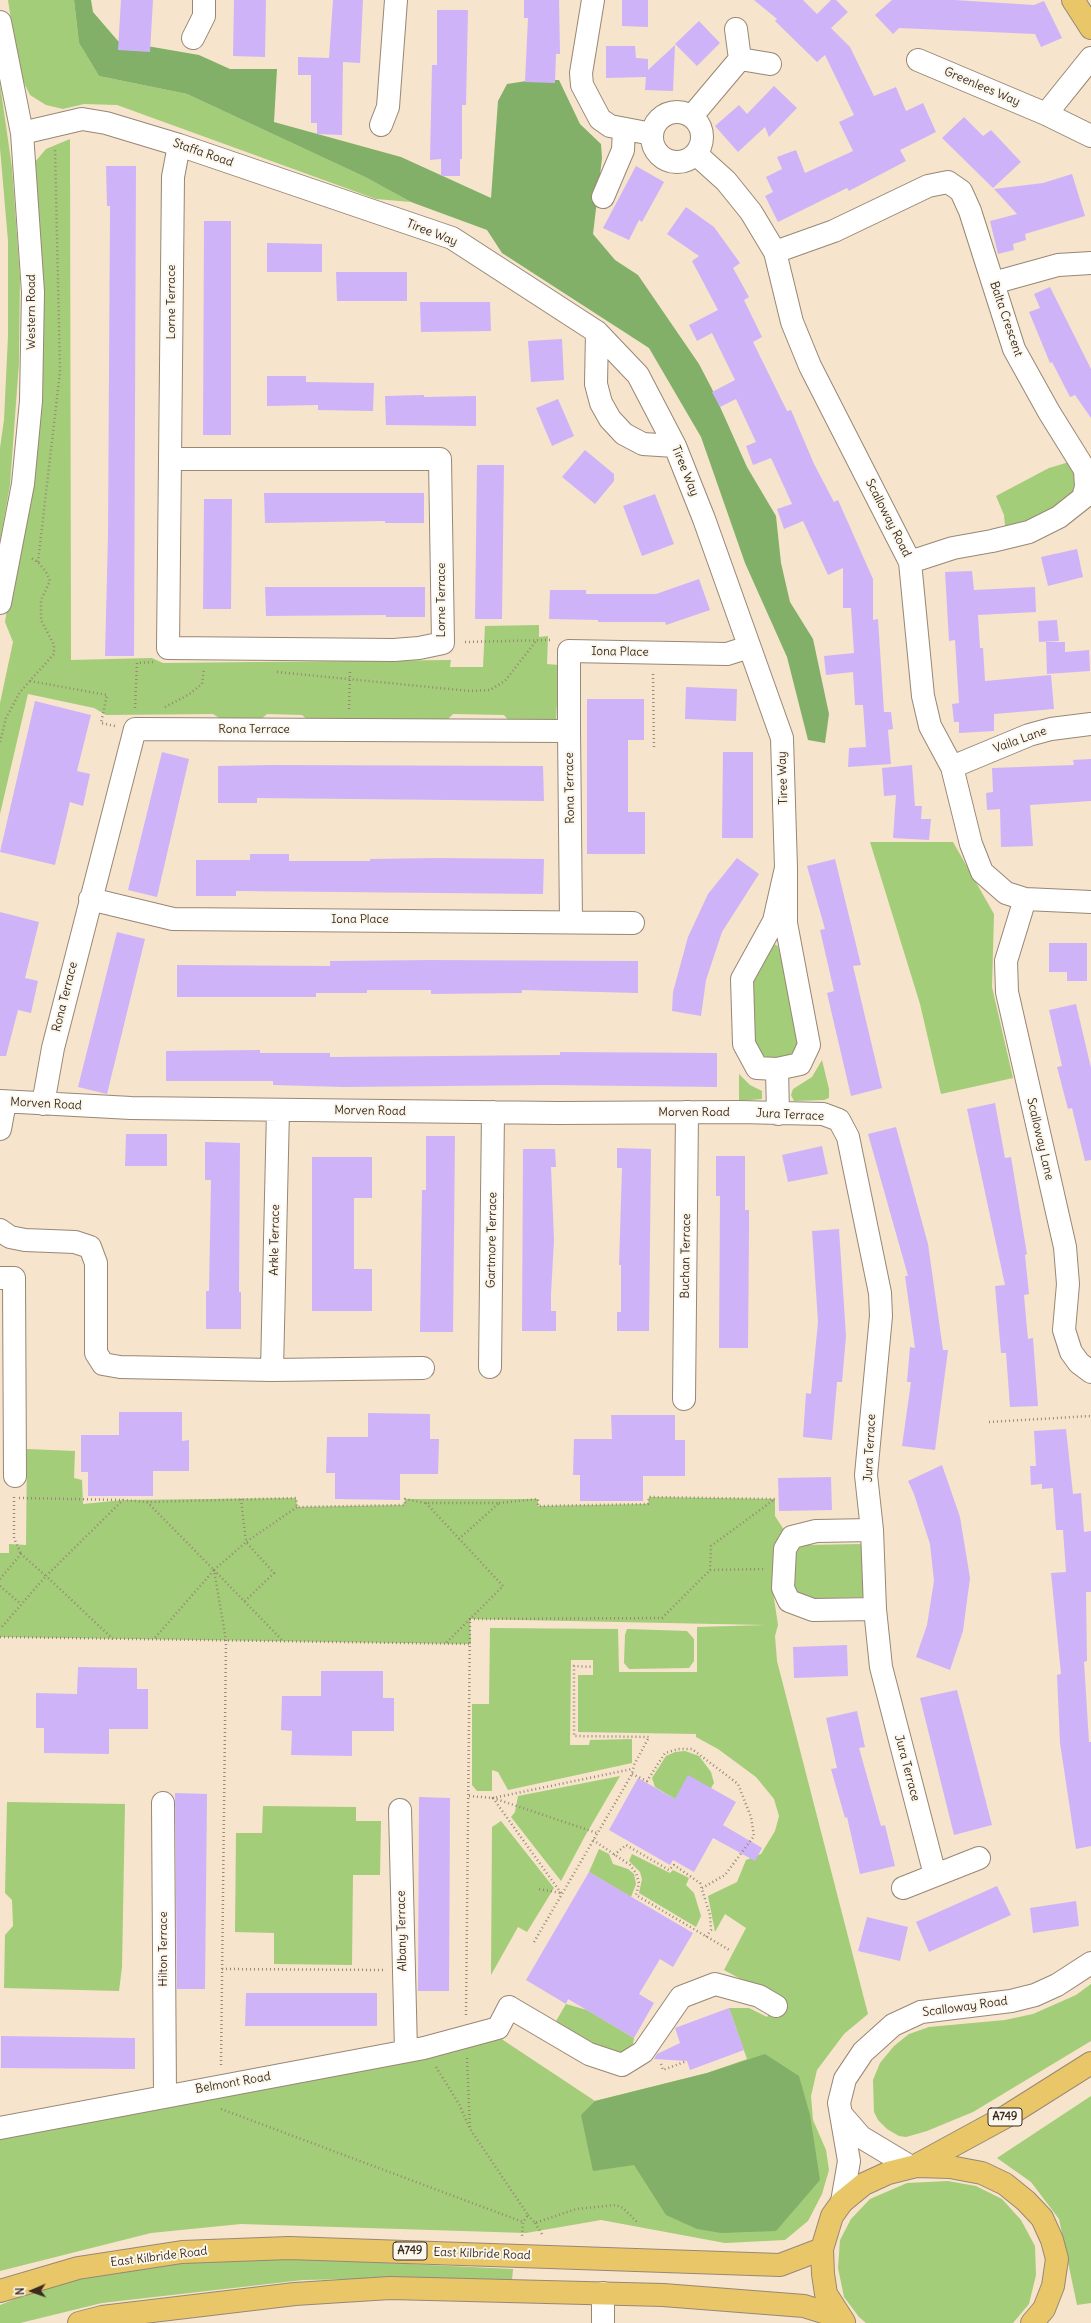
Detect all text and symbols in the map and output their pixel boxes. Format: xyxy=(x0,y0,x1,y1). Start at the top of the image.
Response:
street label: Greenlees Way xyxy=(942,65,1022,109)
street label: Staffa Road xyxy=(171,136,235,170)
street label: Tiree Way xyxy=(404,217,460,249)
street label: Lorne Terrace xyxy=(165,264,179,340)
street label: Western Road xyxy=(25,274,39,350)
street label: Balta Crescent xyxy=(986,279,1026,359)
street label: Tiree Way xyxy=(668,444,702,498)
street label: Scalloway Road xyxy=(862,477,914,559)
street label: Lorne Terrace xyxy=(435,562,449,638)
street label: Iona Place xyxy=(591,644,649,660)
street label: Rona Terrace xyxy=(218,723,290,737)
street label: Vaila Lane xyxy=(991,724,1049,756)
street label: Tiree Way xyxy=(775,751,791,805)
street label: Rona Terrace xyxy=(562,752,578,824)
street label: Iona Place xyxy=(331,913,389,927)
street label: Rona Terrace xyxy=(49,960,81,1034)
street label: Morven Road xyxy=(10,1095,82,1113)
street label: Scalloway Lane xyxy=(1024,1096,1056,1182)
street label: Morven Road xyxy=(334,1103,406,1119)
street label: Morven Road xyxy=(658,1106,730,1120)
street label: Jura Terrace xyxy=(756,1106,824,1124)
street label: Gartmore Terrace xyxy=(484,1192,500,1288)
street label: Arkle Terrace xyxy=(267,1204,283,1276)
street label: Buchan Terrace xyxy=(678,1213,694,1299)
street label: Jura Terrace xyxy=(861,1414,879,1482)
street label: Jura Terrace xyxy=(891,1733,923,1803)
street label: Albany Terrace xyxy=(394,1890,410,1972)
street label: Hilton Terrace xyxy=(157,1911,171,1987)
street label: Scalloway Road xyxy=(922,1994,1008,2020)
street label: Belmont Road xyxy=(194,2069,272,2097)
road number: A749 xyxy=(988,2108,1022,2126)
road number: A749 xyxy=(393,2242,427,2260)
street label: East Kilbride Road xyxy=(110,2244,208,2270)
street label: East Kilbride Road xyxy=(433,2245,531,2263)
north arrow xyxy=(12,2271,52,2311)
text: N xyxy=(13,2287,27,2295)

